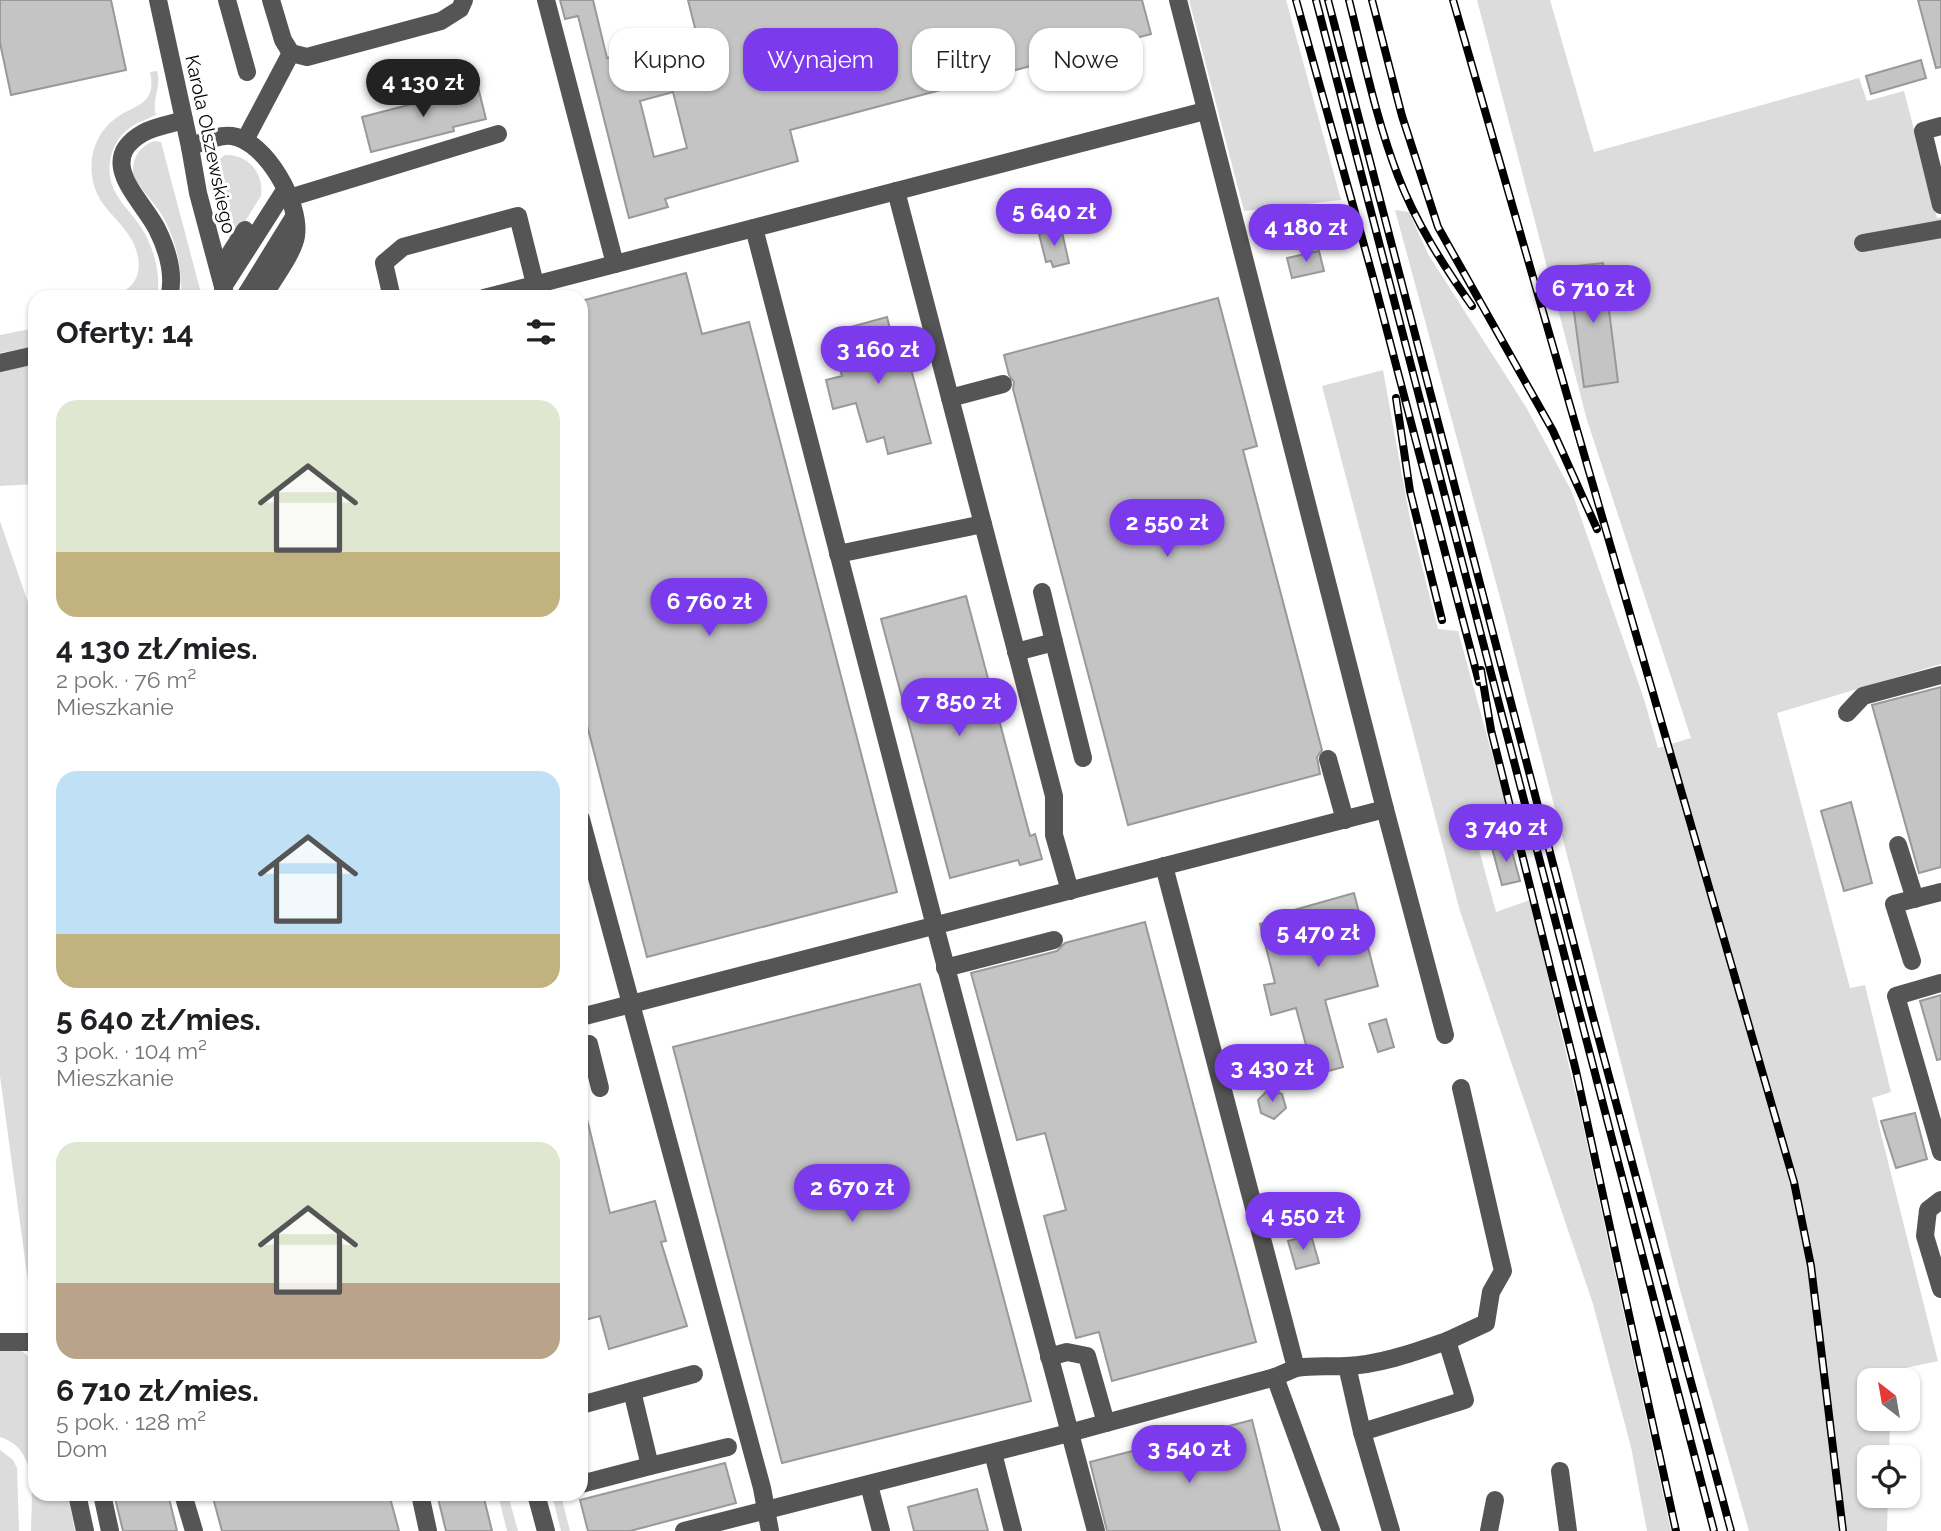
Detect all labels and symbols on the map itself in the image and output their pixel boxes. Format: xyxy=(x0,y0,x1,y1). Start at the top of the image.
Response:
street label: Karola Olszewskiego xyxy=(181,53,241,235)
pin: 4 130 zł xyxy=(351,60,495,119)
pin: 5 640 zł xyxy=(982,188,1126,248)
pin: 4 180 zł xyxy=(1234,204,1378,264)
pin: 6 710 zł xyxy=(1521,266,1665,325)
pin: 3 160 zł xyxy=(806,326,950,386)
pin: 2 550 zł xyxy=(1095,500,1239,559)
pin: 6 760 zł xyxy=(637,578,781,638)
pin: 7 850 zł xyxy=(887,678,1031,738)
pin: 3 740 zł xyxy=(1434,804,1578,864)
pin: 5 470 zł xyxy=(1246,909,1390,969)
pin: 3 430 zł xyxy=(1200,1044,1344,1104)
pin: 2 670 zł xyxy=(780,1164,924,1224)
pin: 4 550 zł xyxy=(1231,1192,1375,1252)
north arrow xyxy=(1857,1368,1920,1432)
pin: 3 540 zł xyxy=(1117,1426,1261,1485)

